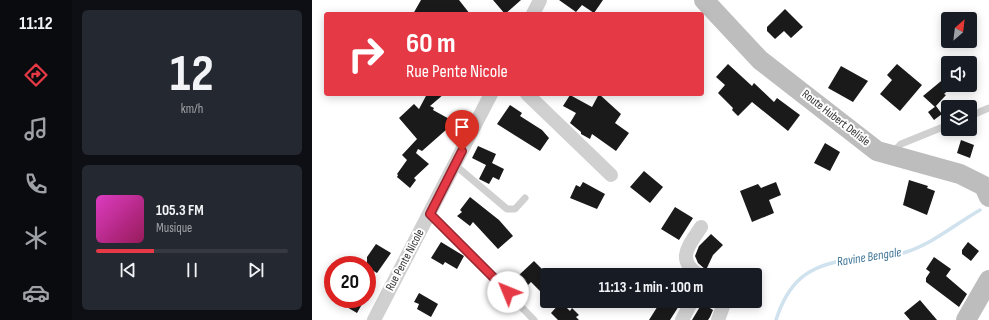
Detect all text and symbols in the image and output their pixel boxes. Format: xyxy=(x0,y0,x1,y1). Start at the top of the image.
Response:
north arrow xyxy=(941,12,977,48)
map controls xyxy=(941,12,977,136)
text: 11:12 xyxy=(19,13,53,34)
text: 60 m xyxy=(406,27,455,60)
icon: right xyxy=(340,28,392,80)
text: 12 xyxy=(170,43,214,106)
button: sound xyxy=(941,56,977,92)
icon: directions xyxy=(22,61,50,89)
text: Rue Pente Nicole xyxy=(406,61,508,82)
street label: Route Hubert Delisle xyxy=(799,87,873,149)
button: layers xyxy=(941,100,977,136)
text: km/h xyxy=(181,101,203,117)
pin xyxy=(445,110,479,151)
icon: music xyxy=(22,115,50,143)
icon: arrive xyxy=(451,116,473,138)
icon: phone xyxy=(22,170,50,198)
text: 105.3 FM xyxy=(156,201,204,220)
text: Musique xyxy=(156,220,192,236)
icon: climate xyxy=(22,224,50,252)
street label: Rue Pente Nicole xyxy=(382,226,428,293)
water label: Ravine Bengale xyxy=(836,244,902,270)
speed limit sign: 20 xyxy=(324,256,376,308)
icon: previous xyxy=(117,259,139,281)
icon: pause xyxy=(181,259,203,281)
icon: next xyxy=(245,259,267,281)
position arrow xyxy=(487,271,529,313)
text: 11:13 · 1 min · 100 m xyxy=(599,278,703,297)
icon: car xyxy=(22,279,50,307)

